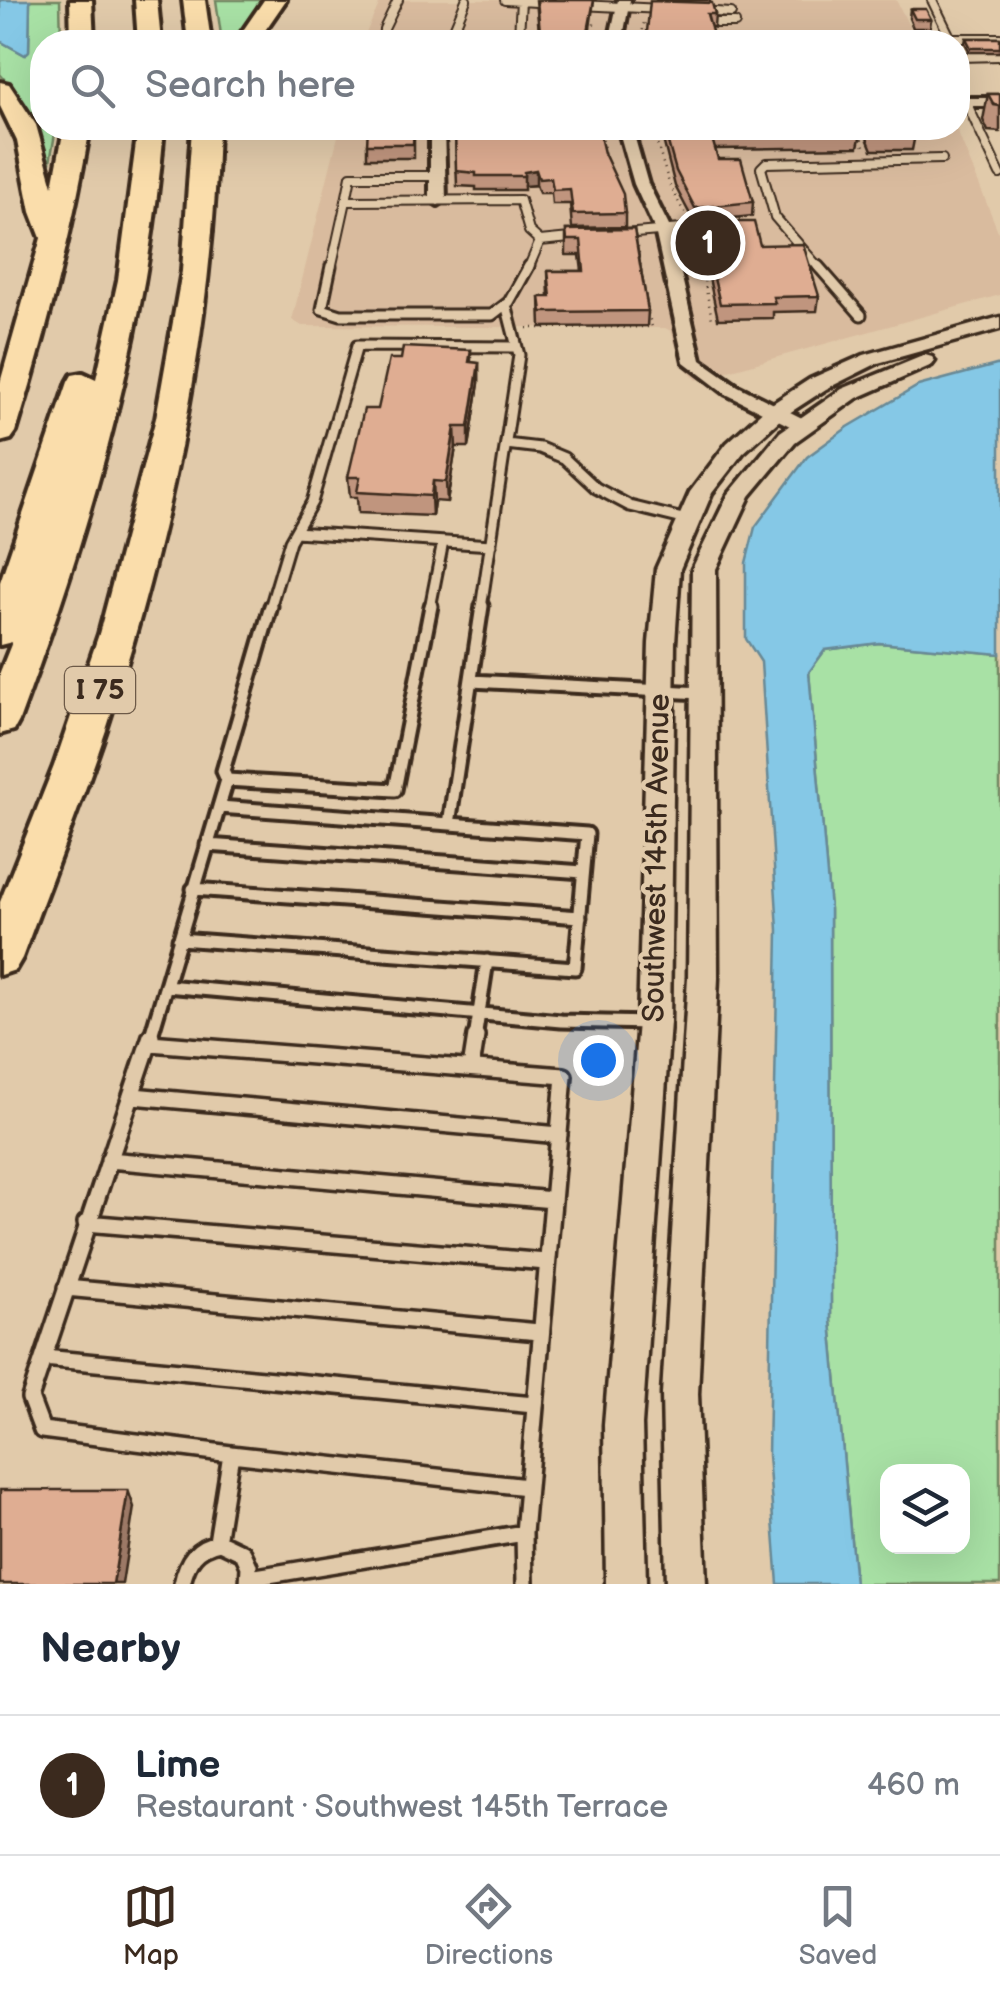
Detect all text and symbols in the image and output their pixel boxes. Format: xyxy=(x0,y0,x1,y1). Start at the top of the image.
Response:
search box xyxy=(30,30,970,140)
icon: search xyxy=(65,58,120,113)
text: Search here xyxy=(145,63,356,108)
pin: 1 xyxy=(676,206,740,280)
road number: I 75 xyxy=(65,667,135,713)
street label: Southwest 145th Avenue xyxy=(636,693,678,1023)
your location xyxy=(573,1035,624,1086)
map controls xyxy=(880,1464,970,1554)
button: layers xyxy=(880,1464,970,1554)
text: Nearby xyxy=(40,1624,180,1675)
text: Lime xyxy=(135,1743,220,1788)
text: 1 xyxy=(66,1766,79,1805)
text: 460 m xyxy=(867,1766,960,1805)
text: Restaurant · Southwest 145th Terrace xyxy=(135,1788,668,1827)
tab: Map xyxy=(123,1879,179,1972)
tab: Directions xyxy=(424,1879,553,1972)
tab: Saved xyxy=(799,1879,877,1972)

